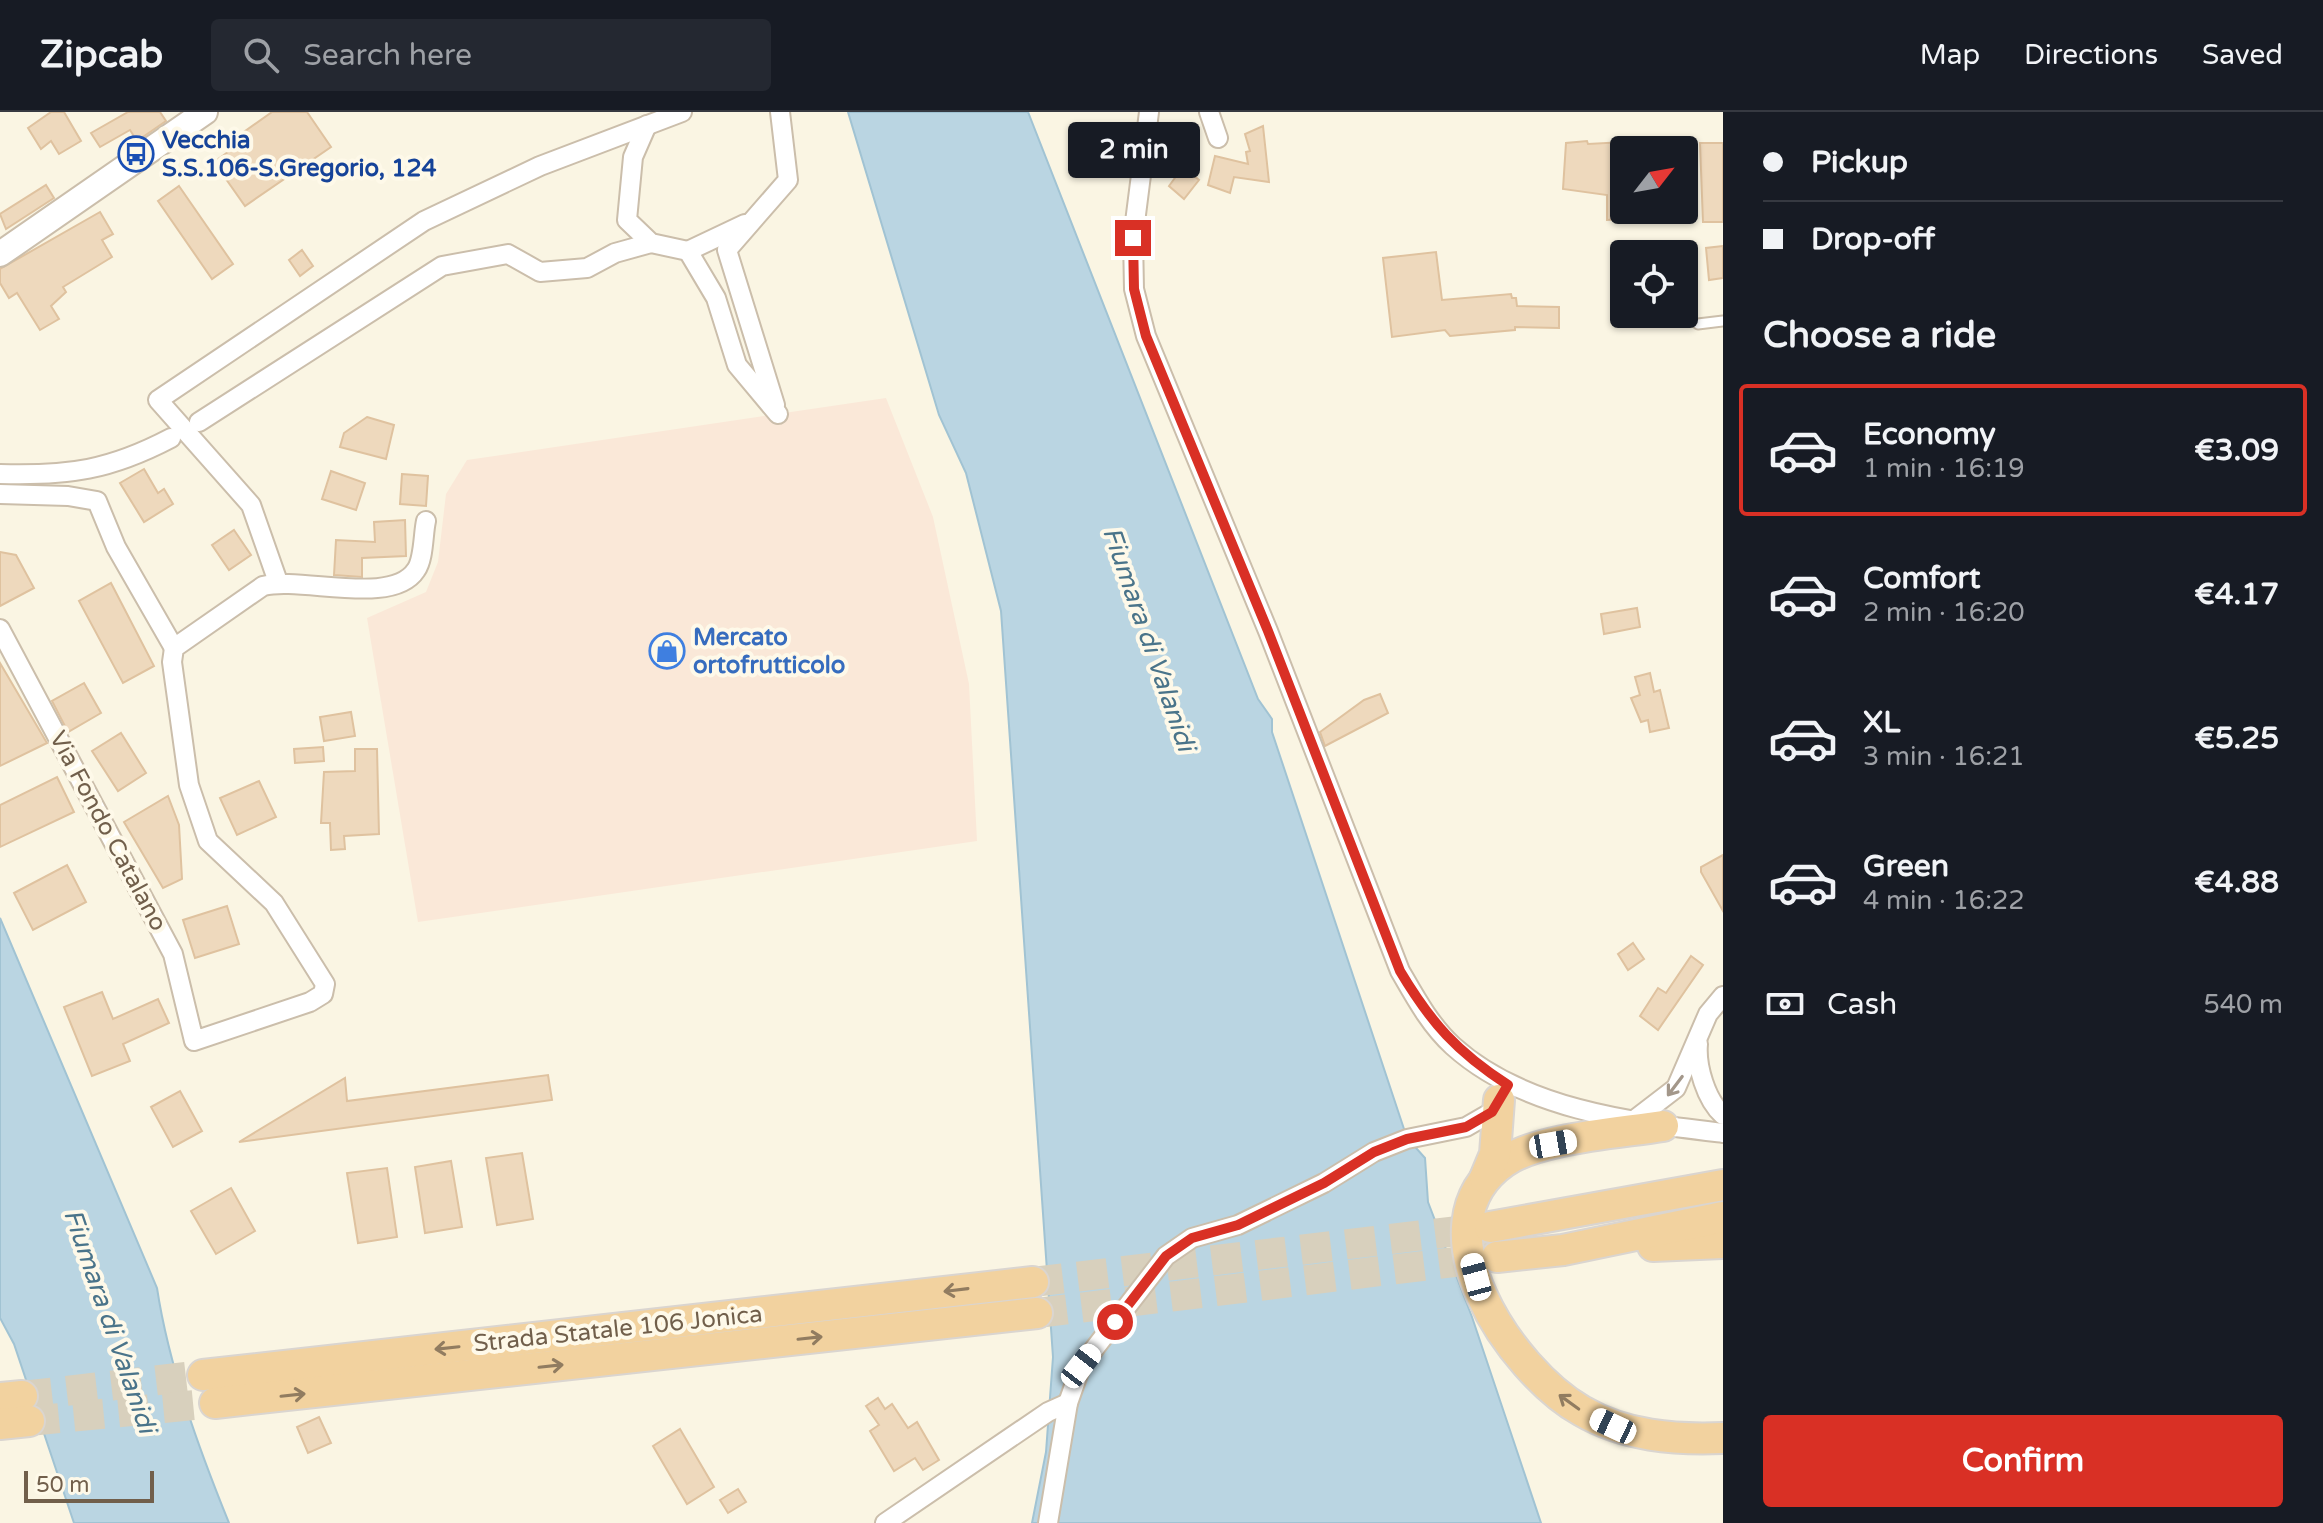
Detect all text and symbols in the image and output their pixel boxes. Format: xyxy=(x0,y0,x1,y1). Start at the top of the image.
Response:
search box xyxy=(211,19,771,91)
text: Zipcab xyxy=(40,32,163,78)
icon: search xyxy=(239,33,283,77)
text: Search here xyxy=(303,37,472,74)
text: Map xyxy=(1920,38,1980,72)
text: Directions xyxy=(2024,38,2158,72)
text: Saved xyxy=(2202,38,2283,72)
callout: 2 min xyxy=(1067,122,1199,178)
place label: Vecchia S.S.106-S.Gregorio, 124 xyxy=(162,126,437,183)
text: 2 min xyxy=(1099,134,1169,165)
bus stop icon: Vecchia S.S.106-S.Gregorio, 124 xyxy=(117,135,155,173)
north arrow xyxy=(1610,136,1698,224)
map controls xyxy=(1610,136,1698,328)
text: Pickup xyxy=(1811,144,1908,181)
route end xyxy=(1115,220,1151,256)
text: Drop-off xyxy=(1811,221,1935,258)
button: locate xyxy=(1610,240,1698,328)
text: Choose a ride xyxy=(1763,314,1996,357)
icon: car xyxy=(1767,414,1839,486)
text: Economy xyxy=(1863,416,1996,453)
text: €3.09 xyxy=(2194,432,2279,469)
text: 1 min · 16:19 xyxy=(1863,453,2025,484)
water label: Fiumara di Valanidi xyxy=(1096,523,1203,758)
icon: car xyxy=(1767,558,1839,630)
text: Comfort xyxy=(1863,560,1981,597)
text: €4.17 xyxy=(2194,576,2279,613)
text: 2 min · 16:20 xyxy=(1863,597,2025,628)
place label: Mercato ortofrutticolo xyxy=(693,623,845,680)
shop icon: Mercato ortofrutticolo xyxy=(648,632,686,670)
icon: car xyxy=(1767,702,1839,774)
text: XL xyxy=(1863,704,1900,741)
text: €5.25 xyxy=(2195,720,2279,757)
street label: Via Fondo Catalano xyxy=(43,726,173,936)
text: 3 min · 16:21 xyxy=(1863,741,2025,772)
icon: car xyxy=(1767,846,1839,918)
text: Green xyxy=(1863,848,1949,885)
text: €4.88 xyxy=(2194,864,2279,901)
text: 4 min · 16:22 xyxy=(1863,885,2025,916)
icon: cash xyxy=(1763,982,1807,1026)
text: Cash xyxy=(1827,986,1897,1023)
text: 540 m xyxy=(2203,989,2283,1020)
one-way arrow xyxy=(1667,1075,1684,1096)
car xyxy=(1527,1128,1579,1160)
water label: Fiumara di Valanidi xyxy=(57,1205,164,1440)
car xyxy=(1458,1251,1494,1303)
one-way arrow xyxy=(943,1283,970,1298)
street label: Strada Statale 106 Jonica xyxy=(472,1299,764,1359)
route start xyxy=(1097,1304,1133,1340)
one-way arrow xyxy=(797,1330,822,1345)
one-way arrow xyxy=(434,1340,461,1355)
car xyxy=(1057,1340,1105,1392)
one-way arrow xyxy=(537,1359,564,1374)
one-way arrow xyxy=(279,1387,306,1402)
one-way arrow xyxy=(1558,1394,1580,1410)
car xyxy=(1586,1405,1640,1447)
button: Confirm xyxy=(1763,1415,2283,1507)
scale bar xyxy=(24,1467,154,1503)
text: 50 m xyxy=(36,1472,90,1498)

